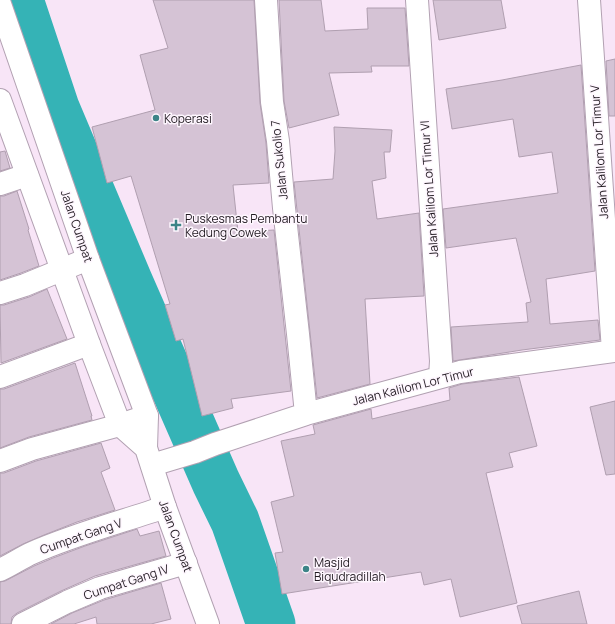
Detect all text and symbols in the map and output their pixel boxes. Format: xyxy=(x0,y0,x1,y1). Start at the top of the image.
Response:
street label: Jalan Kalilom Lor Timur V xyxy=(586,84,612,220)
place label: Koperasi xyxy=(164,110,212,127)
marker: Koperasi xyxy=(151,113,161,123)
street label: Jalan Sukolio 7 xyxy=(266,119,292,201)
street label: Jalan Kalilom Lor Timur VI xyxy=(416,120,442,258)
street label: Jalan Cumpat xyxy=(57,187,97,265)
place label: Puskesmas Pembantu Kedung Cowek xyxy=(185,210,307,241)
marker: Puskesmas Pembantu Kedung Cowek xyxy=(170,219,182,231)
street label: Jalan Kalilom Lor Timur xyxy=(350,363,476,409)
street label: Jalan Cumpat xyxy=(155,498,197,575)
street label: Cumpat Gang V xyxy=(38,514,125,558)
place label: Masjid Biqudradillah xyxy=(314,554,386,585)
street label: Cumpat Gang IV xyxy=(81,560,172,604)
marker: Masjid Biqudradillah xyxy=(301,564,311,574)

